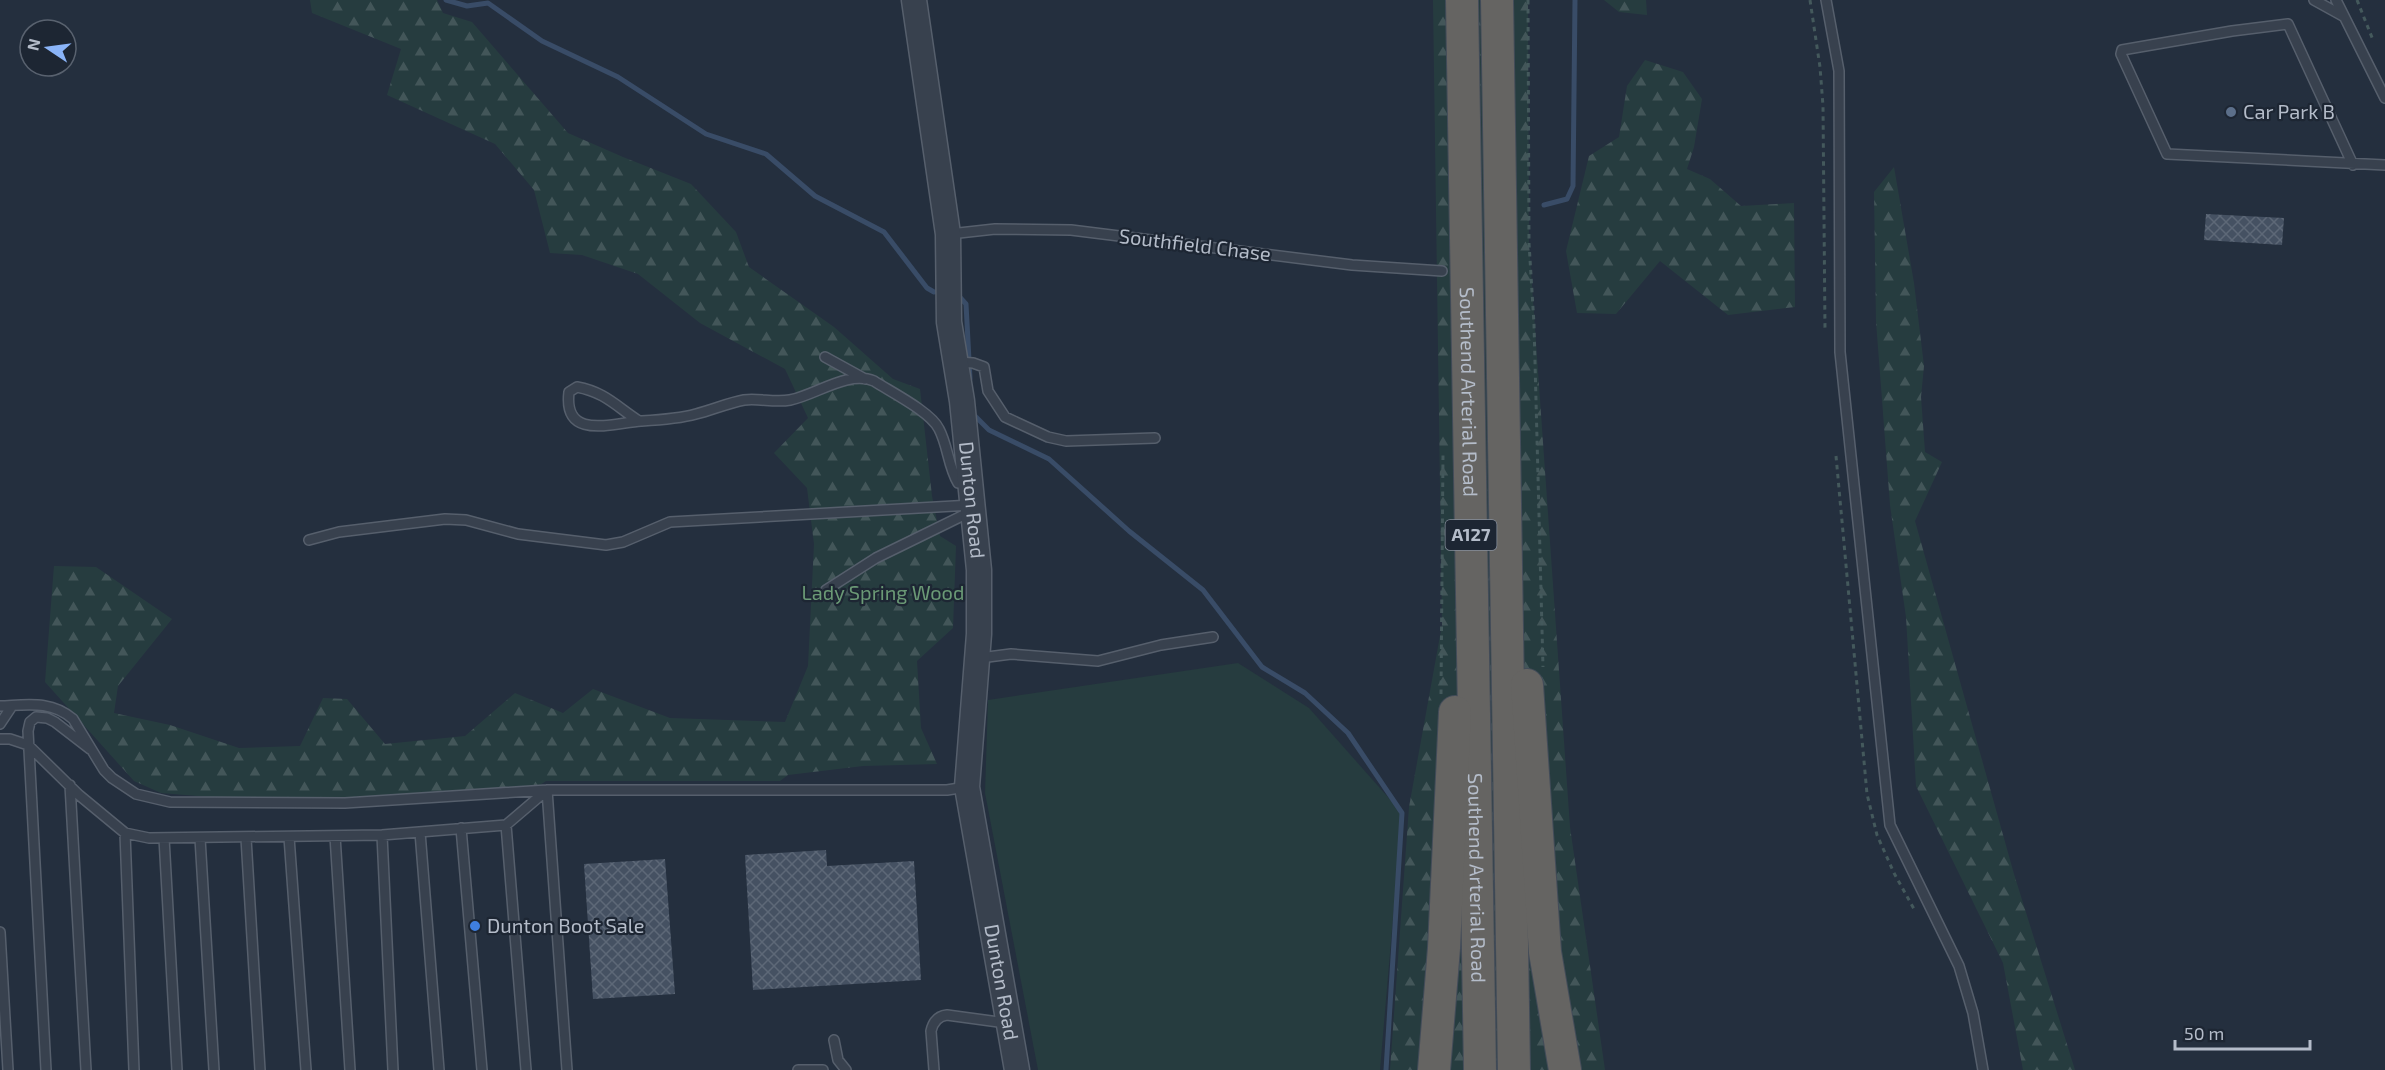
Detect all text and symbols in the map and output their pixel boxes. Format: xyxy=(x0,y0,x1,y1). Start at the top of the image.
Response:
north arrow xyxy=(18,18,78,78)
text: N xyxy=(22,37,43,52)
place label: Car Park B xyxy=(2243,99,2335,123)
marker: Car Park B xyxy=(2224,105,2238,119)
street label: Southfield Chase xyxy=(1118,223,1272,265)
street label: Southend Arterial Road xyxy=(1456,287,1483,497)
street label: Dunton Road xyxy=(955,440,991,560)
road number: A127 xyxy=(1446,520,1496,550)
park label: Lady Spring Wood xyxy=(802,580,964,604)
street label: Southend Arterial Road xyxy=(1464,773,1492,983)
place label: Dunton Boot Sale xyxy=(487,913,644,937)
marker: Dunton Boot Sale xyxy=(468,919,482,933)
street label: Dunton Road xyxy=(980,922,1024,1042)
scale bar xyxy=(2175,1013,2310,1051)
text: 50 m xyxy=(2184,1022,2224,1044)

